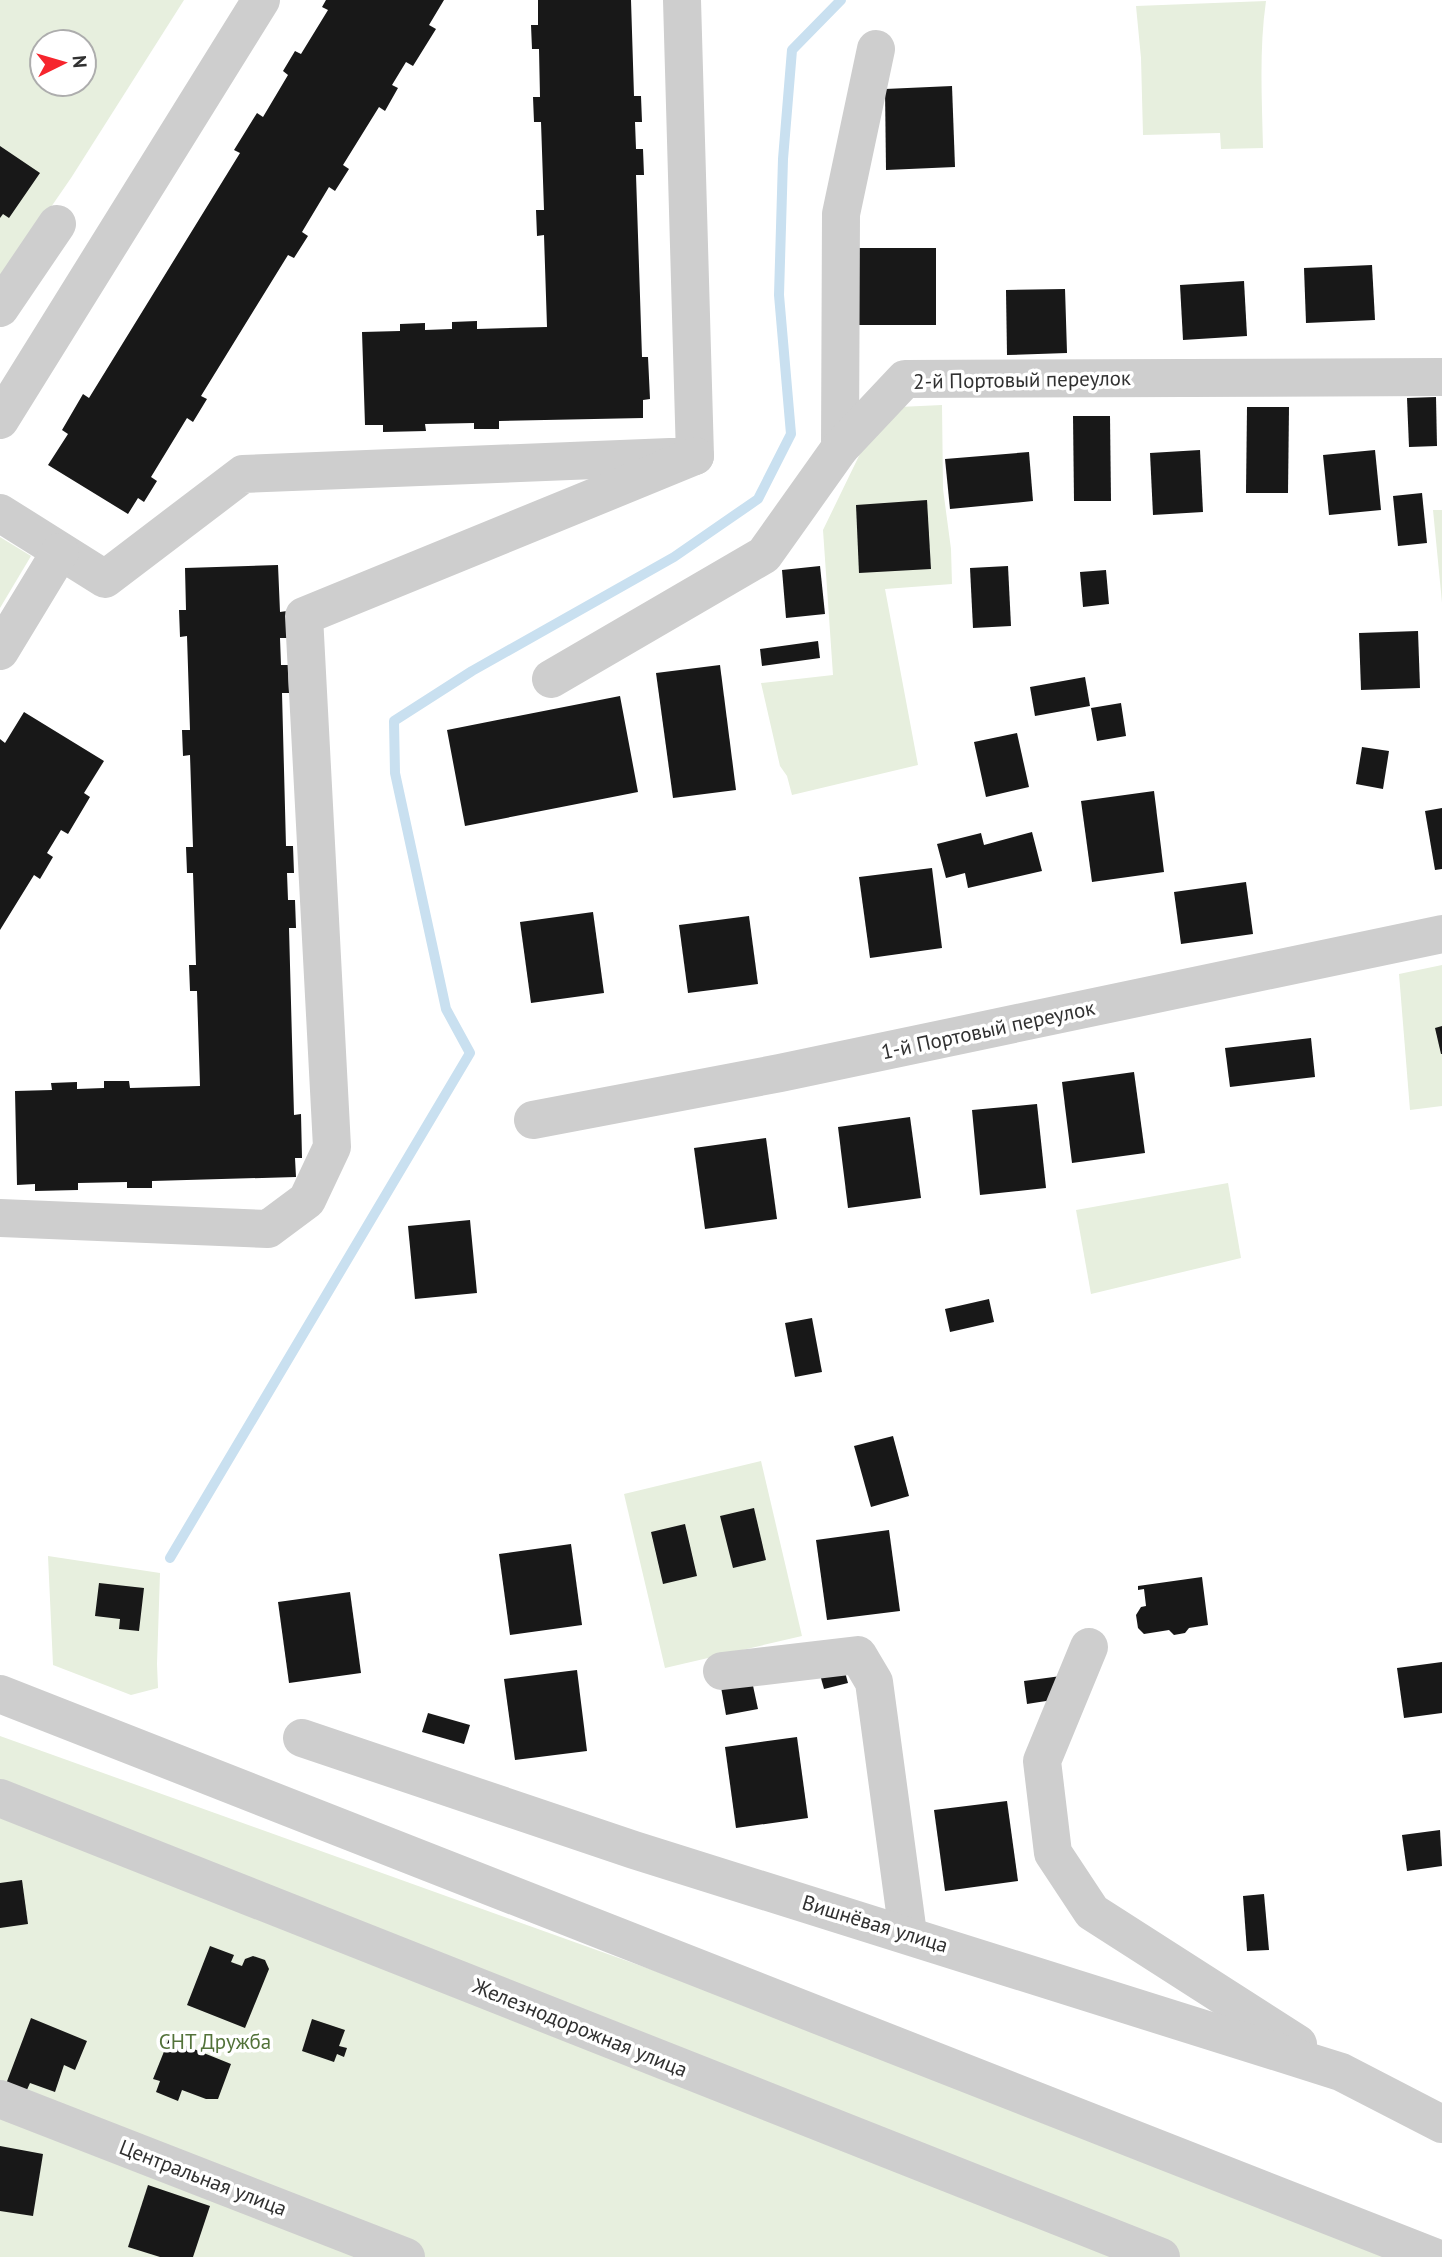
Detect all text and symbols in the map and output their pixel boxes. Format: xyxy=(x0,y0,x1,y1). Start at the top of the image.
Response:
north arrow xyxy=(28,28,98,98)
text: N xyxy=(67,54,92,69)
street label: 2-й Портовый переулок xyxy=(913,364,1131,395)
street label: 1-й Портовый переулок xyxy=(879,994,1097,1065)
street label: Вишнёвая улица xyxy=(799,1889,951,1959)
street label: Железнодорожная улица xyxy=(468,1972,691,2083)
park label: СНТ Дружба xyxy=(159,2028,271,2055)
street label: Центральная улица xyxy=(116,2133,291,2222)

